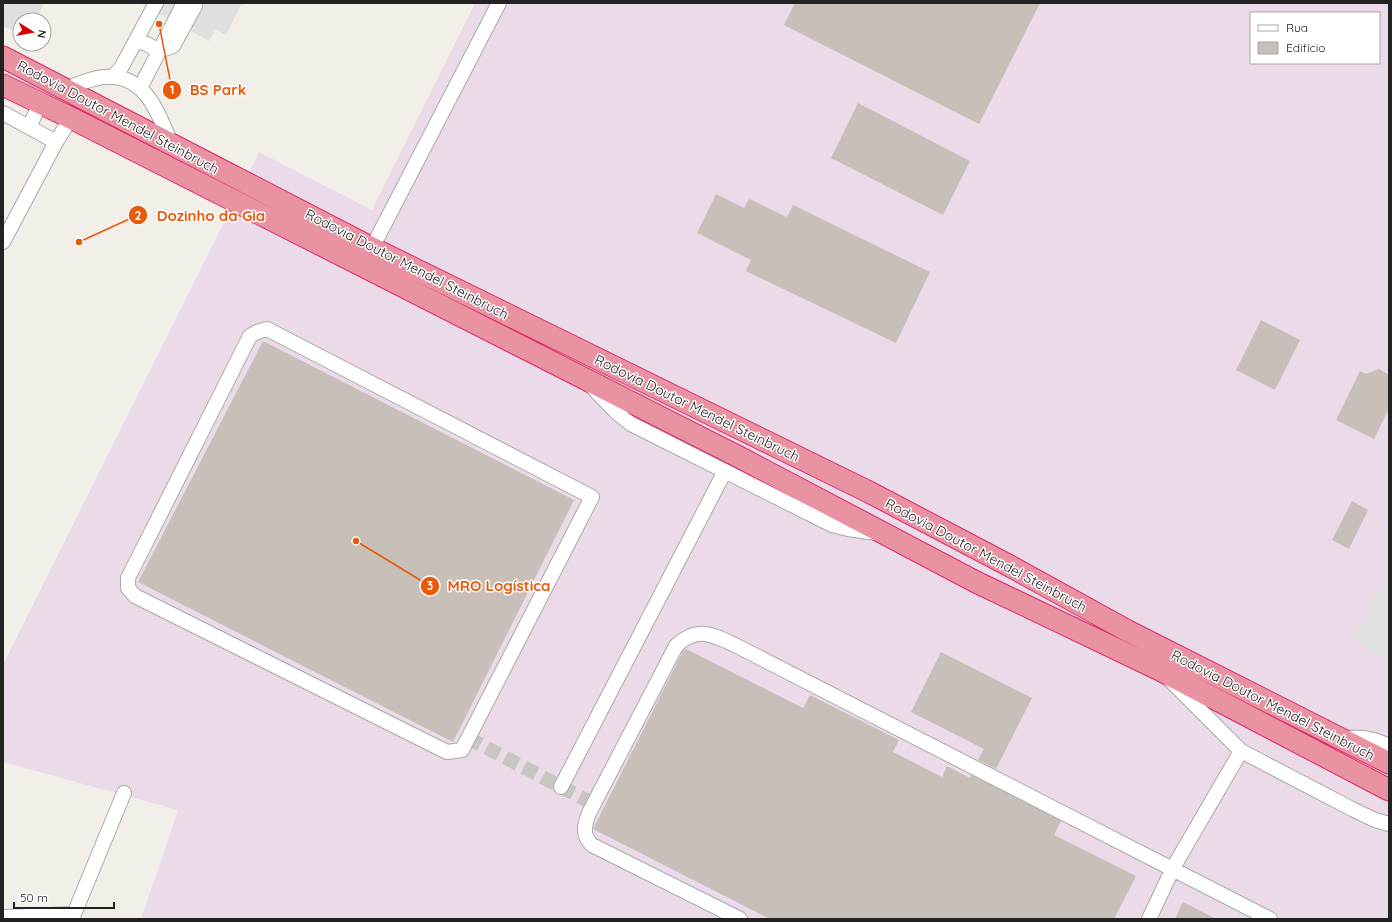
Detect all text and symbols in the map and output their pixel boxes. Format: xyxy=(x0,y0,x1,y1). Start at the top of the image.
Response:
north arrow xyxy=(12,12,52,52)
legend xyxy=(1250,12,1380,64)
text: Rua xyxy=(1286,20,1308,35)
text: N xyxy=(34,29,49,39)
text: Edifício xyxy=(1286,40,1326,55)
street label: Rodovia Doutor Mendel Steinbruch xyxy=(14,56,222,178)
callout: BS Park xyxy=(162,76,254,103)
text: BS Park xyxy=(190,80,246,99)
text: 1 xyxy=(170,82,174,97)
callout: Dozinho da Gia xyxy=(128,202,273,229)
street label: Rodovia Doutor Mendel Steinbruch xyxy=(302,205,512,323)
text: Dozinho da Gia xyxy=(157,206,265,225)
text: 2 xyxy=(135,208,142,223)
street label: Rodovia Doutor Mendel Steinbruch xyxy=(592,350,802,466)
street label: Rodovia Doutor Mendel Steinbruch xyxy=(882,494,1090,616)
callout: MRO Logística xyxy=(420,573,559,600)
text: MRO Logística xyxy=(447,576,551,595)
text: 3 xyxy=(427,578,433,593)
street label: Rodovia Doutor Mendel Steinbruch xyxy=(1168,646,1378,764)
scale bar xyxy=(14,884,114,910)
text: 50 m xyxy=(20,890,48,905)

